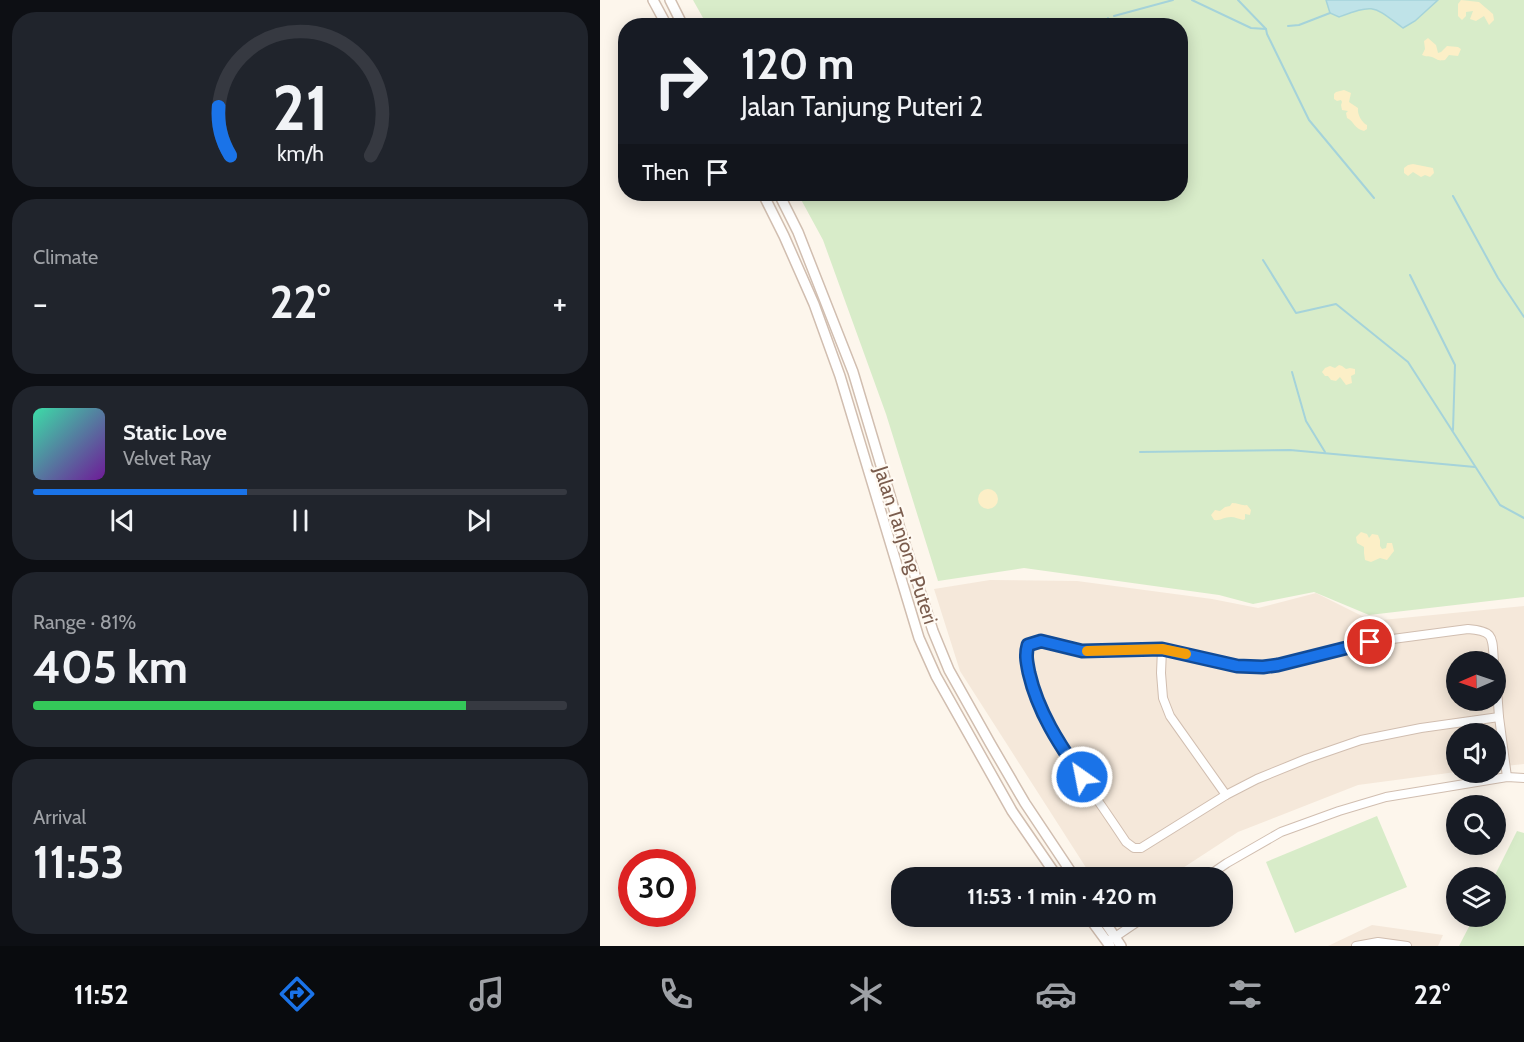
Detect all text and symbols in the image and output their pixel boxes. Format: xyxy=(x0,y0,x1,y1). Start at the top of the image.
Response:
text: 120 m xyxy=(741,38,854,90)
icon: right xyxy=(642,42,720,120)
text: 21 xyxy=(272,71,328,147)
text: Jalan Tanjung Puteri 2 xyxy=(741,90,983,123)
text: km/h xyxy=(277,141,323,167)
icon: arrive xyxy=(701,156,734,189)
text: Then xyxy=(642,159,689,186)
text: Climate xyxy=(33,245,98,269)
text: 22° xyxy=(270,275,330,329)
text: − xyxy=(33,283,48,323)
text: + xyxy=(552,283,567,323)
text: Static Love xyxy=(123,419,227,446)
text: Velvet Ray xyxy=(123,446,211,470)
street label: Jalan Tanjong Puteri xyxy=(869,462,943,627)
icon: previous xyxy=(106,504,139,537)
icon: pause xyxy=(284,504,317,537)
icon: next xyxy=(462,504,495,537)
text: Range · 81% xyxy=(33,610,136,634)
pin xyxy=(1344,616,1395,667)
icon: arrive xyxy=(1353,625,1386,658)
text: 405 km xyxy=(33,640,188,694)
north arrow xyxy=(1446,651,1506,711)
map controls xyxy=(1446,651,1506,927)
button: sound xyxy=(1446,723,1506,783)
position arrow xyxy=(1050,745,1114,809)
button: search xyxy=(1446,795,1506,855)
text: Arrival xyxy=(33,805,86,829)
text: 11:53 xyxy=(33,835,125,889)
speed limit sign: 30 xyxy=(618,849,696,927)
button: layers xyxy=(1446,867,1506,927)
text: 11:53 · 1 min · 420 m xyxy=(967,883,1157,910)
icon: directions xyxy=(276,973,318,1015)
icon: music xyxy=(466,973,508,1015)
icon: phone xyxy=(655,973,697,1015)
icon: climate xyxy=(845,973,887,1015)
icon: car xyxy=(1035,973,1077,1015)
icon: filters xyxy=(1224,973,1266,1015)
text: 11:52 xyxy=(74,978,129,1011)
text: 22° xyxy=(1414,978,1450,1011)

